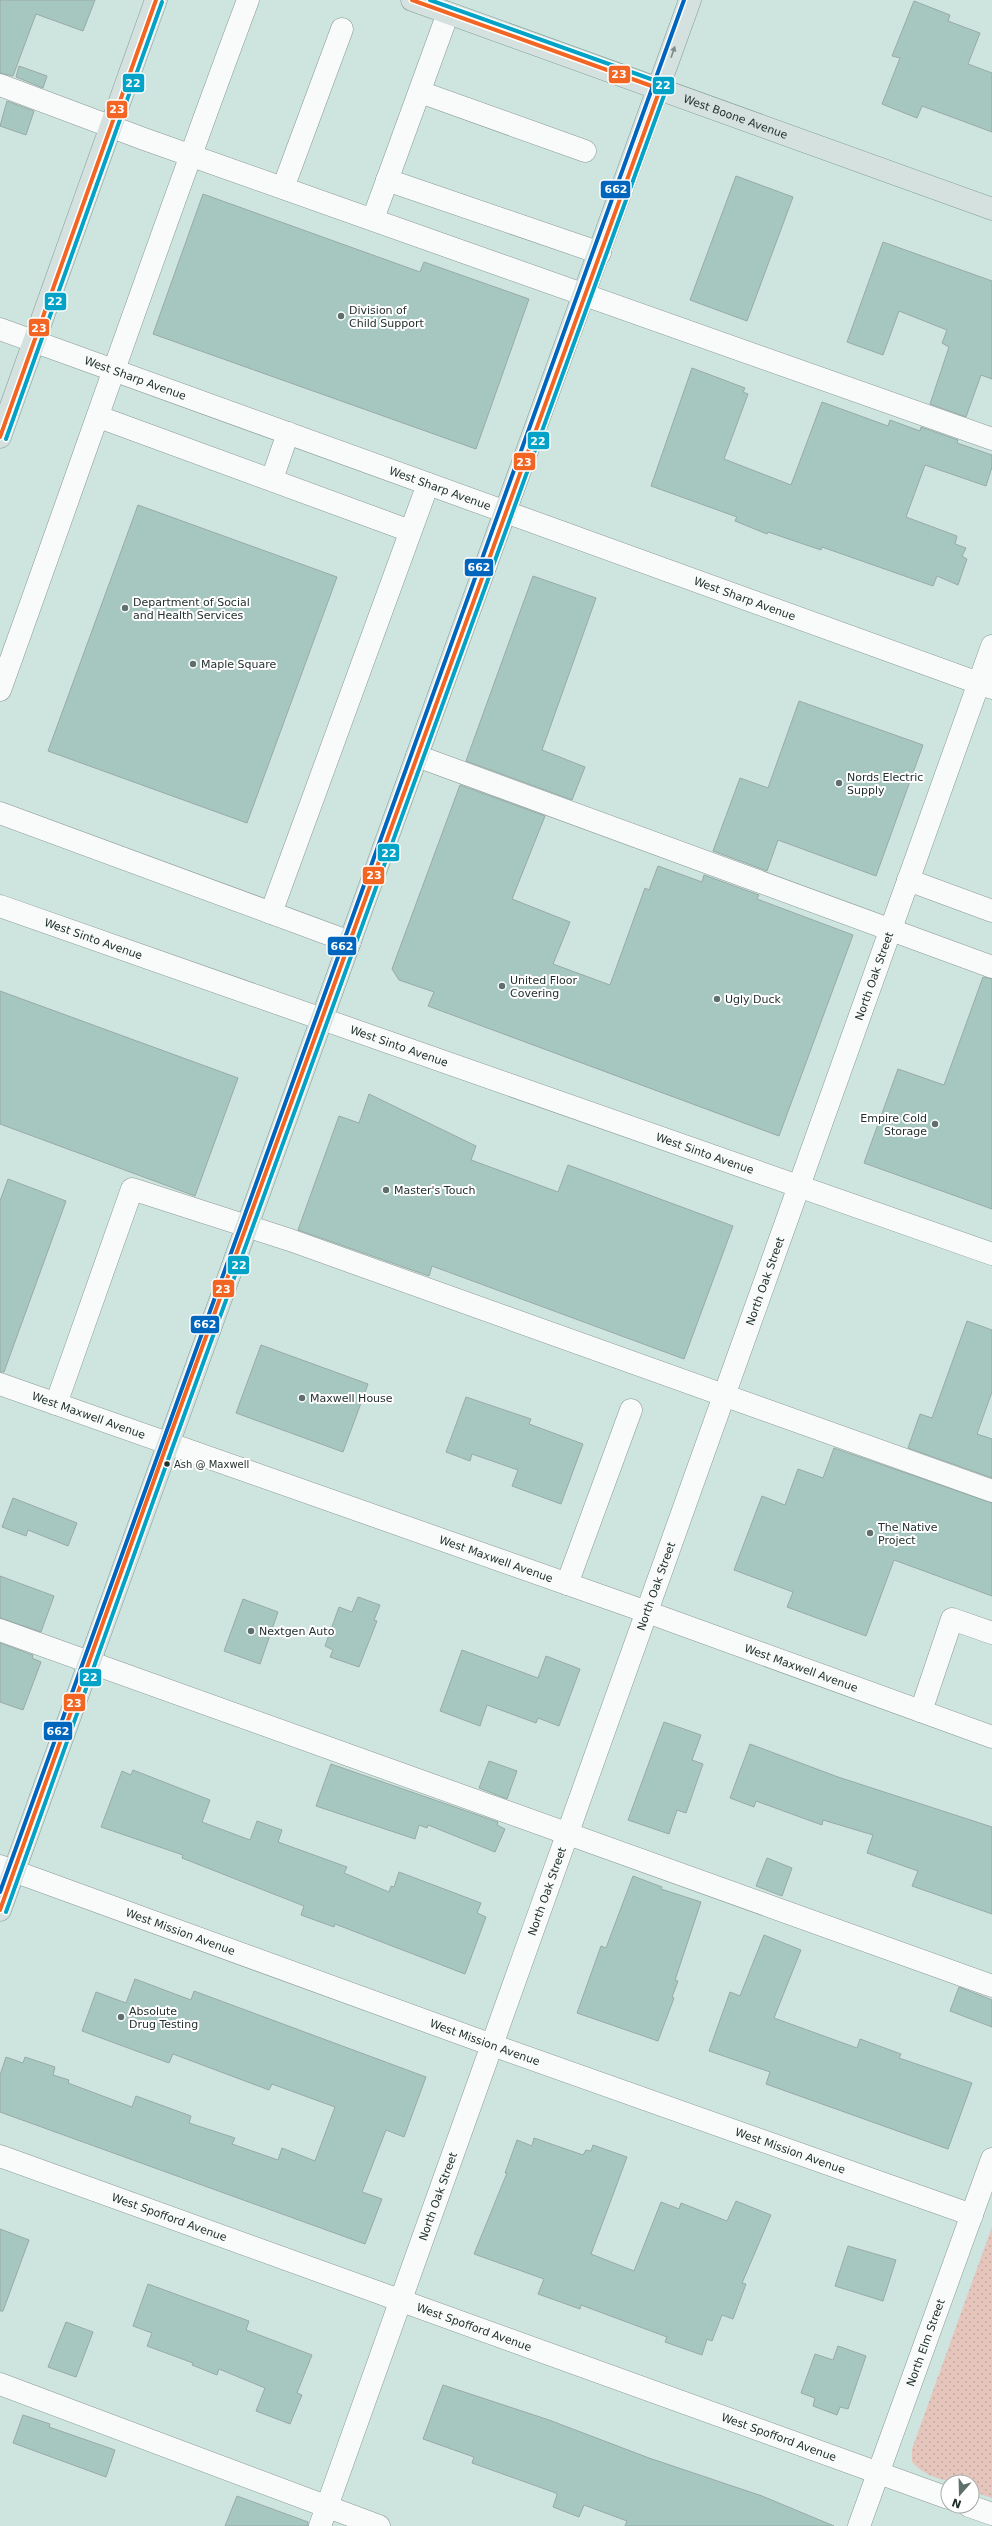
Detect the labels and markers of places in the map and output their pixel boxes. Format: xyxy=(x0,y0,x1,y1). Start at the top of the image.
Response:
place label: Division of Child Support xyxy=(349,304,424,330)
marker: Division of Child Support xyxy=(336,311,346,321)
place label: Department of Social and Health Services xyxy=(133,596,250,622)
marker: Department of Social and Health Services xyxy=(120,603,130,613)
place label: Maple Square xyxy=(201,658,276,671)
marker: Maple Square xyxy=(188,659,198,669)
place label: Nords Electric Supply xyxy=(847,771,923,797)
marker: Nords Electric Supply xyxy=(834,778,844,788)
place label: United Floor Covering xyxy=(510,974,577,1000)
marker: United Floor Covering xyxy=(497,981,507,991)
place label: Ugly Duck xyxy=(725,993,782,1006)
marker: Ugly Duck xyxy=(712,994,722,1004)
place label: Empire Cold Storage xyxy=(860,1112,927,1138)
marker: Empire Cold Storage xyxy=(930,1119,940,1129)
place label: Master's Touch xyxy=(394,1184,475,1197)
marker: Master's Touch xyxy=(381,1185,391,1195)
place label: Maxwell House xyxy=(310,1392,393,1405)
marker: Maxwell House xyxy=(297,1393,307,1403)
marker: Ash @ Maxwell xyxy=(162,1459,172,1469)
place label: Ash @ Maxwell xyxy=(174,1459,249,1470)
place label: The Native Project xyxy=(877,1521,938,1547)
marker: The Native Project xyxy=(865,1528,875,1538)
place label: Nextgen Auto xyxy=(259,1625,335,1638)
marker: Nextgen Auto xyxy=(246,1626,256,1636)
place label: Absolute Drug Testing xyxy=(129,2005,198,2031)
marker: Absolute Drug Testing xyxy=(116,2012,126,2022)

